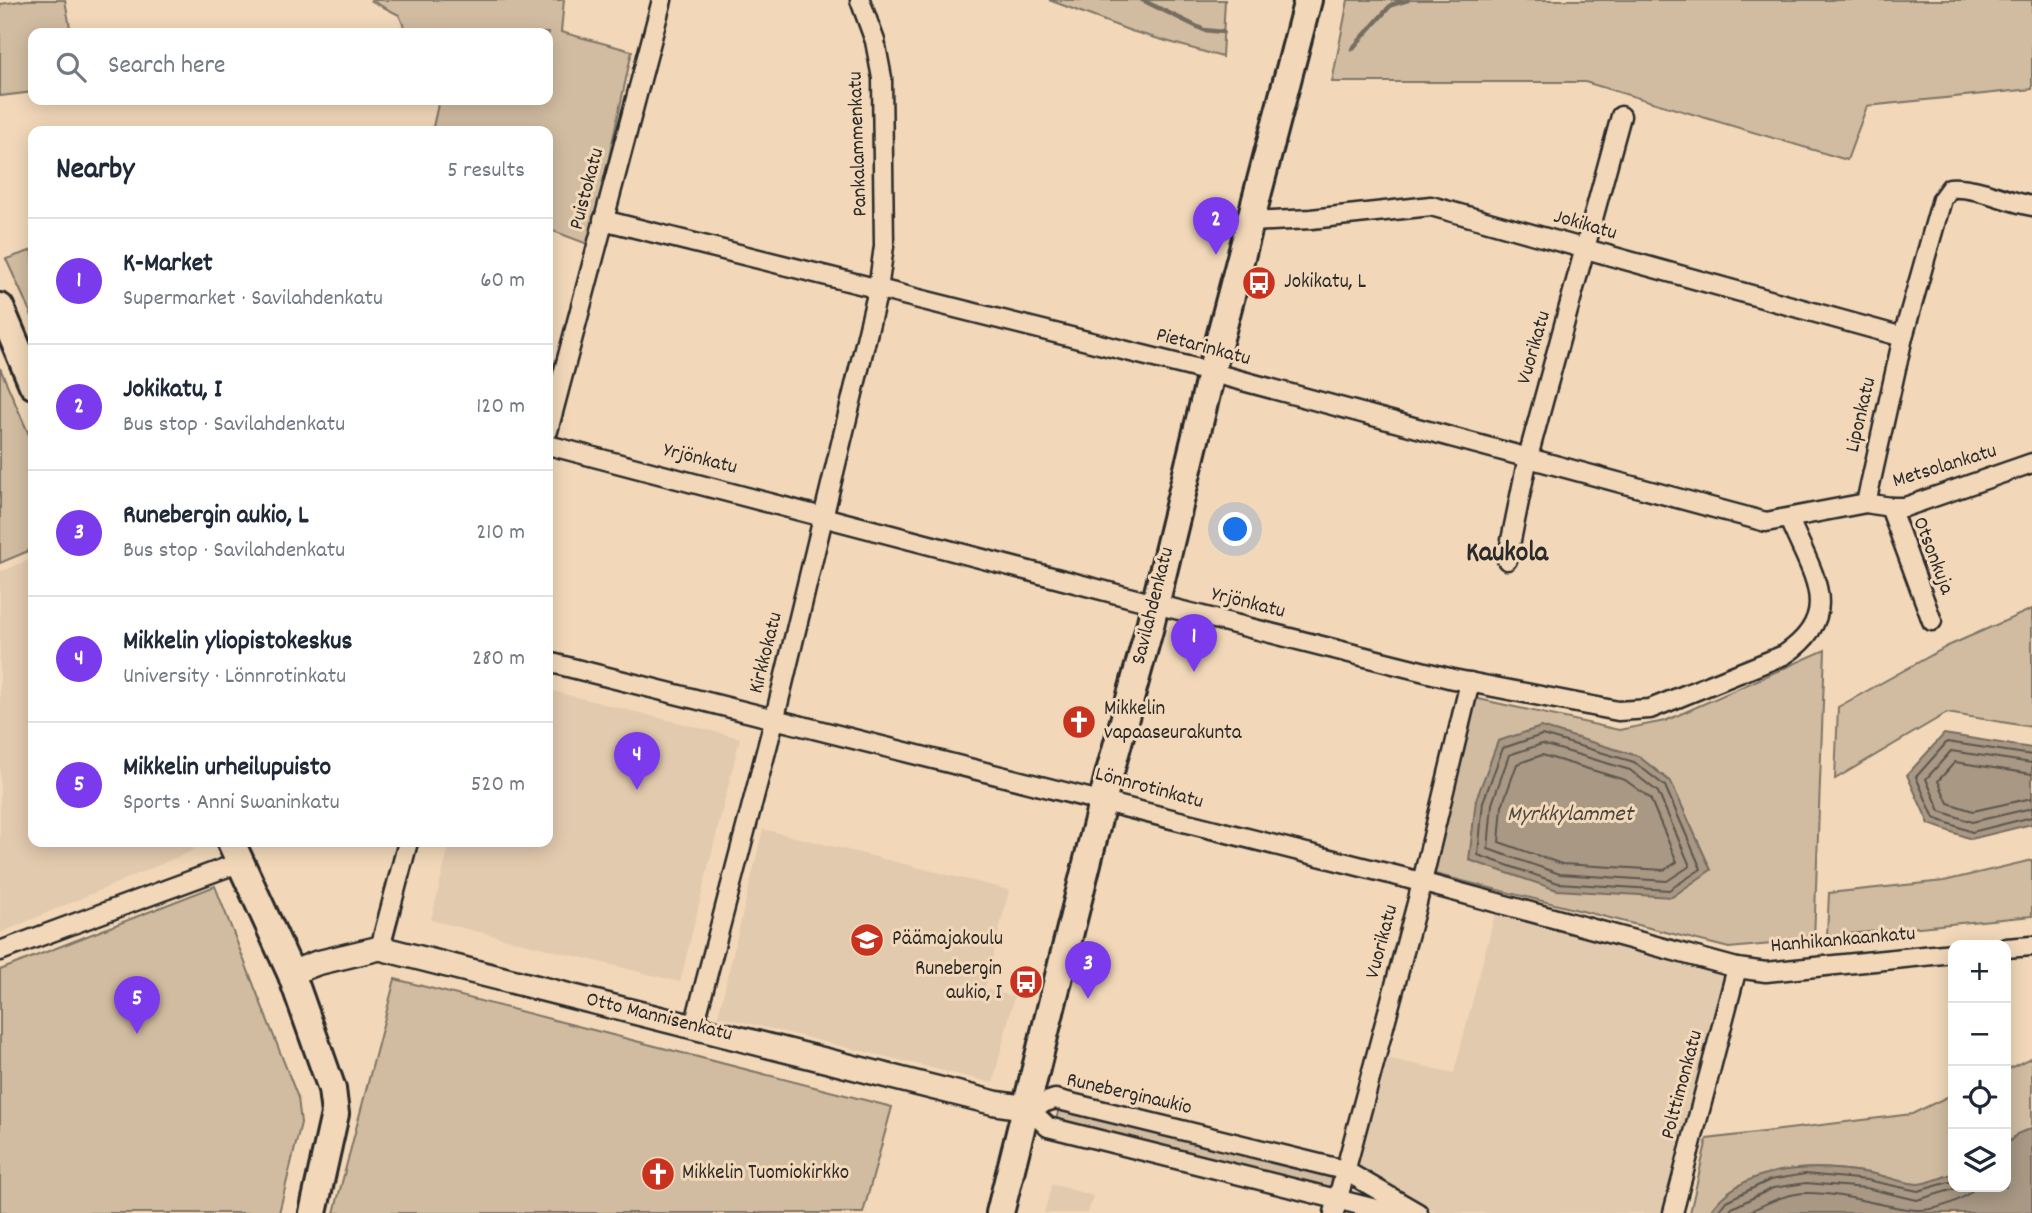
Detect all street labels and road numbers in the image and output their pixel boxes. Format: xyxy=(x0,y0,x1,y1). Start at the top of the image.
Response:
street label: Pankalammenkatu xyxy=(841,71,877,217)
street label: Puistokatu xyxy=(563,145,613,233)
street label: Jokikatu xyxy=(1550,203,1620,249)
street label: Vuorikatu xyxy=(1510,308,1560,388)
street label: Pietarinkatu xyxy=(1152,321,1254,375)
street label: Liponkatu xyxy=(1839,374,1885,456)
street label: Yrjönkatu xyxy=(660,436,740,484)
street label: Metsolankatu xyxy=(1889,437,2001,497)
street label: Otsonkuja xyxy=(1904,513,1961,600)
street label: Savilahdenkatu xyxy=(1125,544,1183,668)
street label: Yrjönkatu xyxy=(1208,580,1288,628)
street label: Kirkkokatu xyxy=(742,609,792,697)
street label: Lönnrotinkatu xyxy=(1091,760,1207,818)
street label: Vuorikatu xyxy=(1359,902,1407,982)
street label: Hanhikankaankatu xyxy=(1769,920,1917,962)
street label: Otto Mannisenkatu xyxy=(583,985,735,1051)
street label: Polttimonkatu xyxy=(1654,1027,1712,1143)
street label: Runeberginaukio xyxy=(1063,1066,1195,1124)

